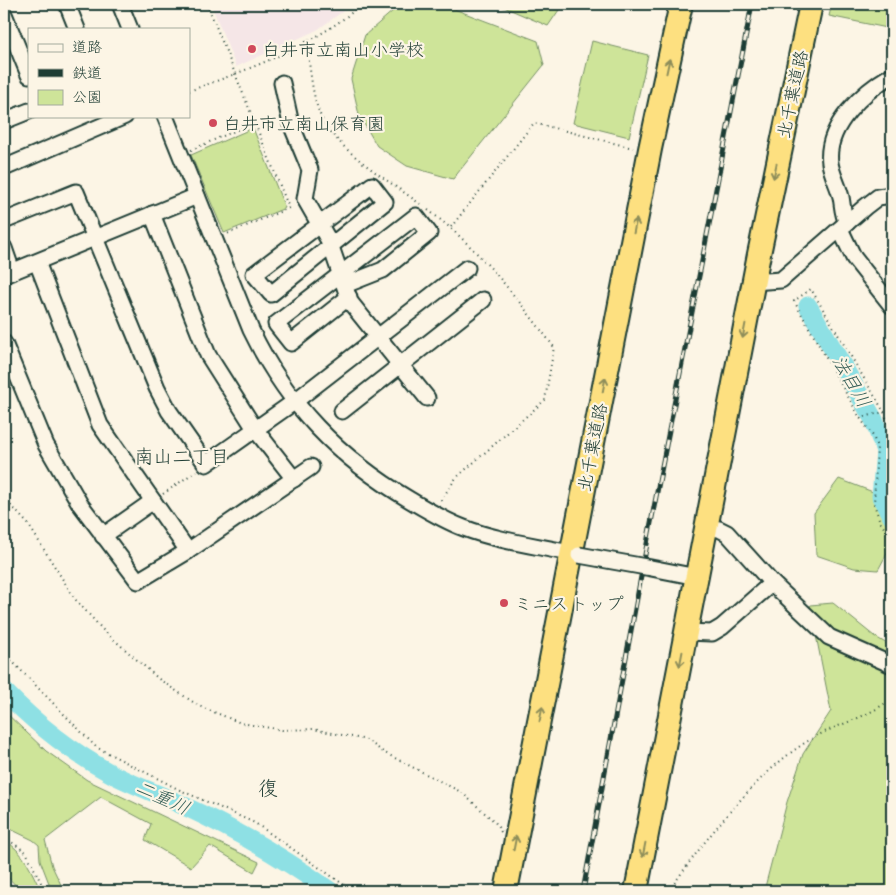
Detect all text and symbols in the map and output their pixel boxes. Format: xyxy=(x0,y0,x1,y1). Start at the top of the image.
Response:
legend xyxy=(28,28,190,118)
text: 道路 xyxy=(72,37,102,56)
place label: 白井市立南山小学校 xyxy=(262,38,424,61)
marker: 白井市立南山小学校 xyxy=(246,43,258,55)
street label: 北千葉道路 xyxy=(771,48,813,140)
one-way arrow xyxy=(663,59,673,75)
text: 鉄道 xyxy=(72,63,102,82)
text: 公園 xyxy=(72,87,102,106)
place label: 白井市立南山保育園 xyxy=(223,112,385,135)
marker: 白井市立南山保育園 xyxy=(207,117,219,129)
one-way arrow xyxy=(770,163,779,179)
one-way arrow xyxy=(631,218,641,234)
one-way arrow xyxy=(739,322,748,338)
water label: 法目川 xyxy=(827,350,877,412)
one-way arrow xyxy=(600,378,610,394)
street label: 北千葉道路 xyxy=(572,401,612,493)
district label: 南山二丁目 xyxy=(134,444,230,468)
place label: ミニストップ xyxy=(514,592,624,615)
marker: ミニストップ xyxy=(498,597,510,609)
one-way arrow xyxy=(675,650,685,666)
one-way arrow xyxy=(536,706,546,722)
water label: 二重川 xyxy=(132,774,194,820)
district label: 復 xyxy=(258,775,278,800)
one-way arrow xyxy=(511,836,521,852)
one-way arrow xyxy=(638,842,648,858)

